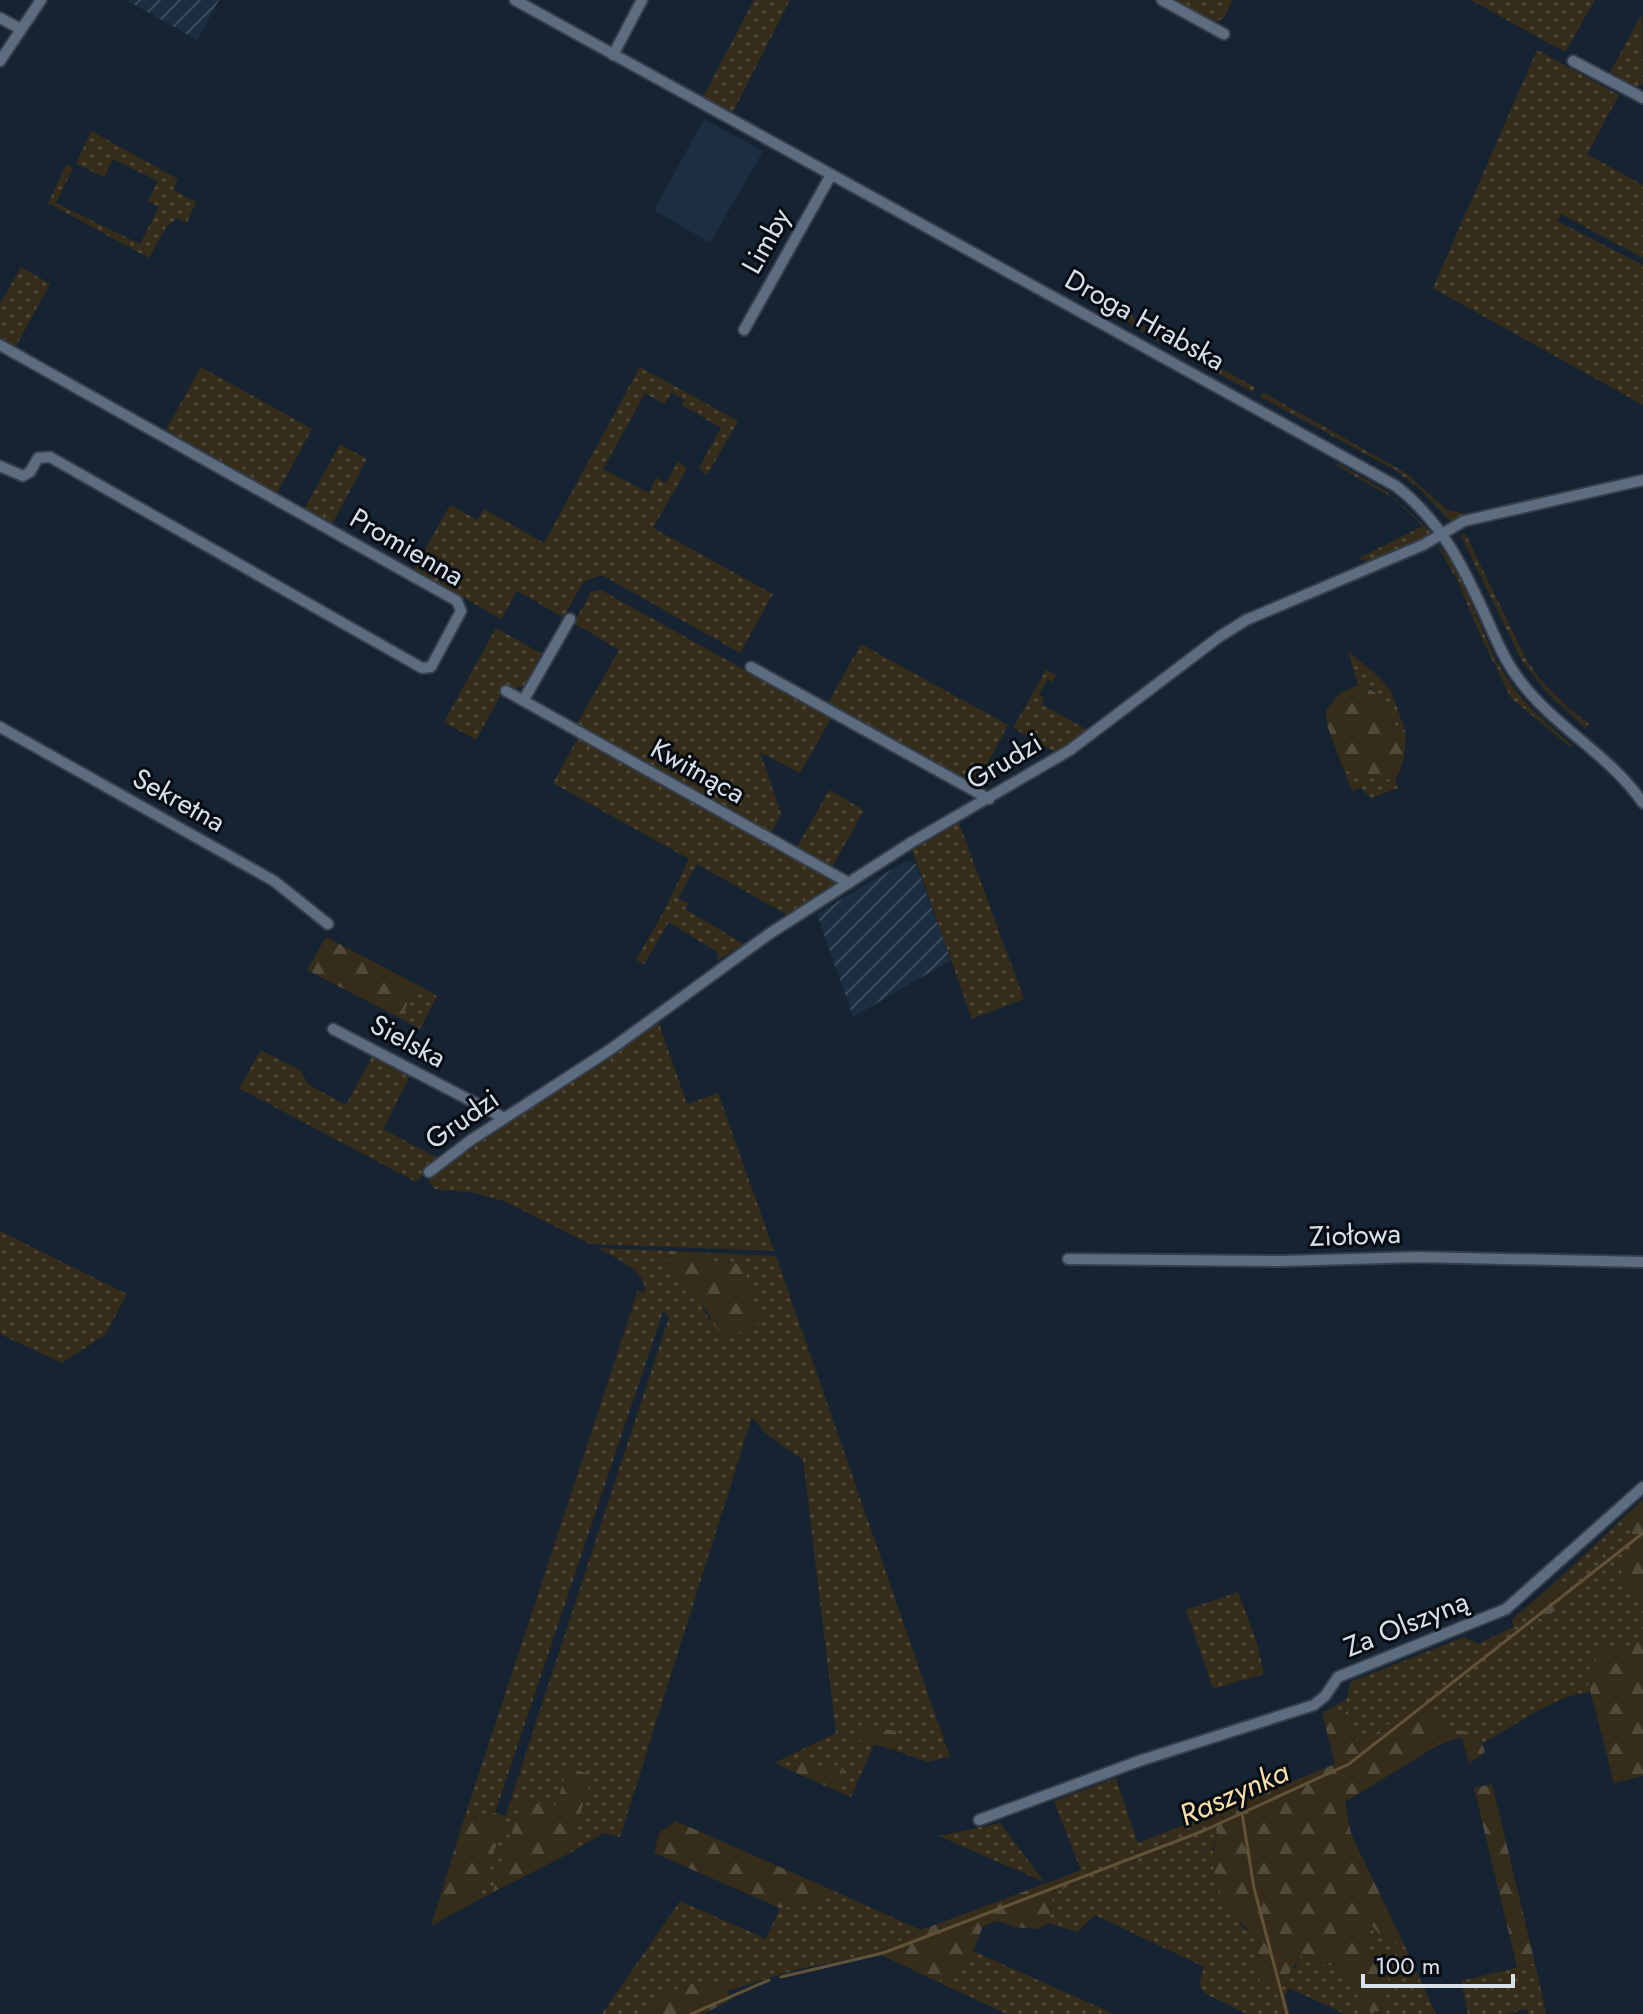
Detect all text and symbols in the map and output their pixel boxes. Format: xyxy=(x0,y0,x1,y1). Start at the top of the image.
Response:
street label: Limby xyxy=(731,200,801,281)
street label: Droga Hrabska xyxy=(1057,259,1233,381)
street label: Promienna xyxy=(342,498,472,596)
street label: Grudzi xyxy=(958,722,1050,800)
street label: Kwitnąca xyxy=(643,728,753,814)
street label: Sekretna xyxy=(125,758,233,842)
street label: Sielska xyxy=(363,1004,453,1078)
street label: Grudzi xyxy=(417,1079,507,1159)
street label: Ziołowa xyxy=(1308,1213,1402,1257)
street label: Za Olszyną xyxy=(1338,1580,1474,1668)
water label: Raszynka xyxy=(1172,1750,1296,1836)
scale bar xyxy=(1363,1938,1513,1988)
text: 100 m xyxy=(1375,1948,1441,1983)

